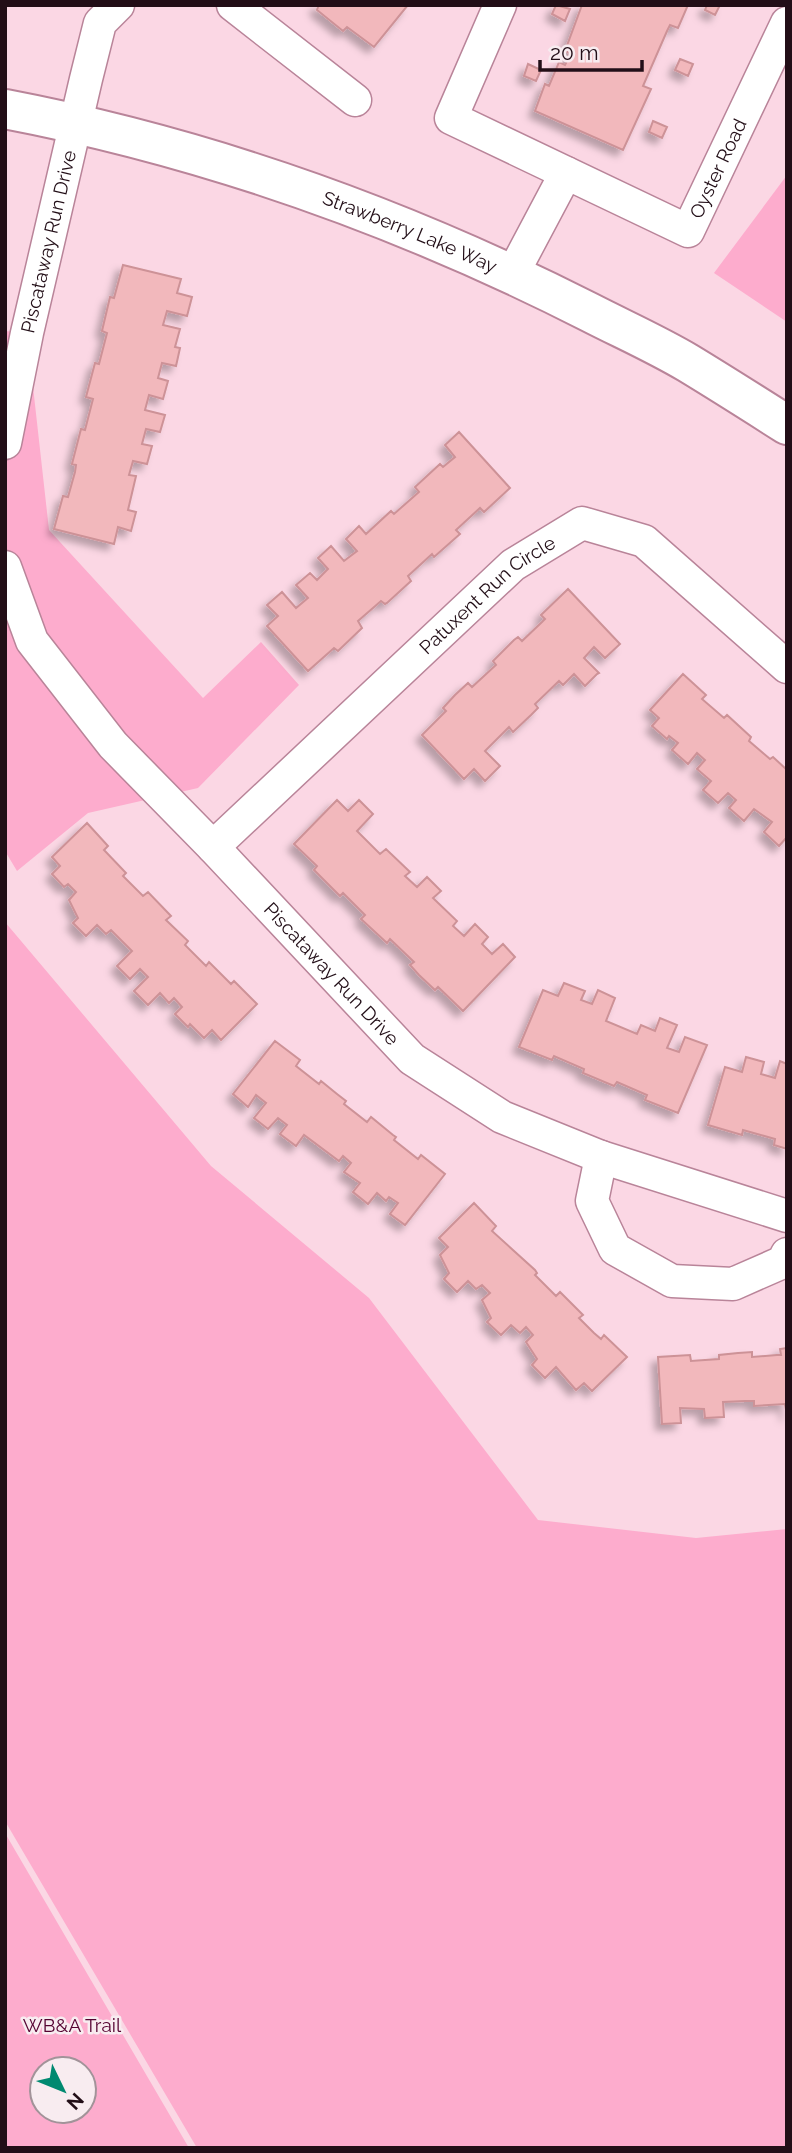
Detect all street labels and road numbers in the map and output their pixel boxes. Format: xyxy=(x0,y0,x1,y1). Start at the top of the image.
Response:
street label: Oyster Road xyxy=(685,115,751,222)
street label: Piscataway Run Drive xyxy=(16,148,80,335)
street label: Strawberry Lake Way xyxy=(320,186,501,277)
street label: Patuxent Run Circle xyxy=(415,531,559,658)
street label: Piscataway Run Drive xyxy=(260,898,404,1049)

